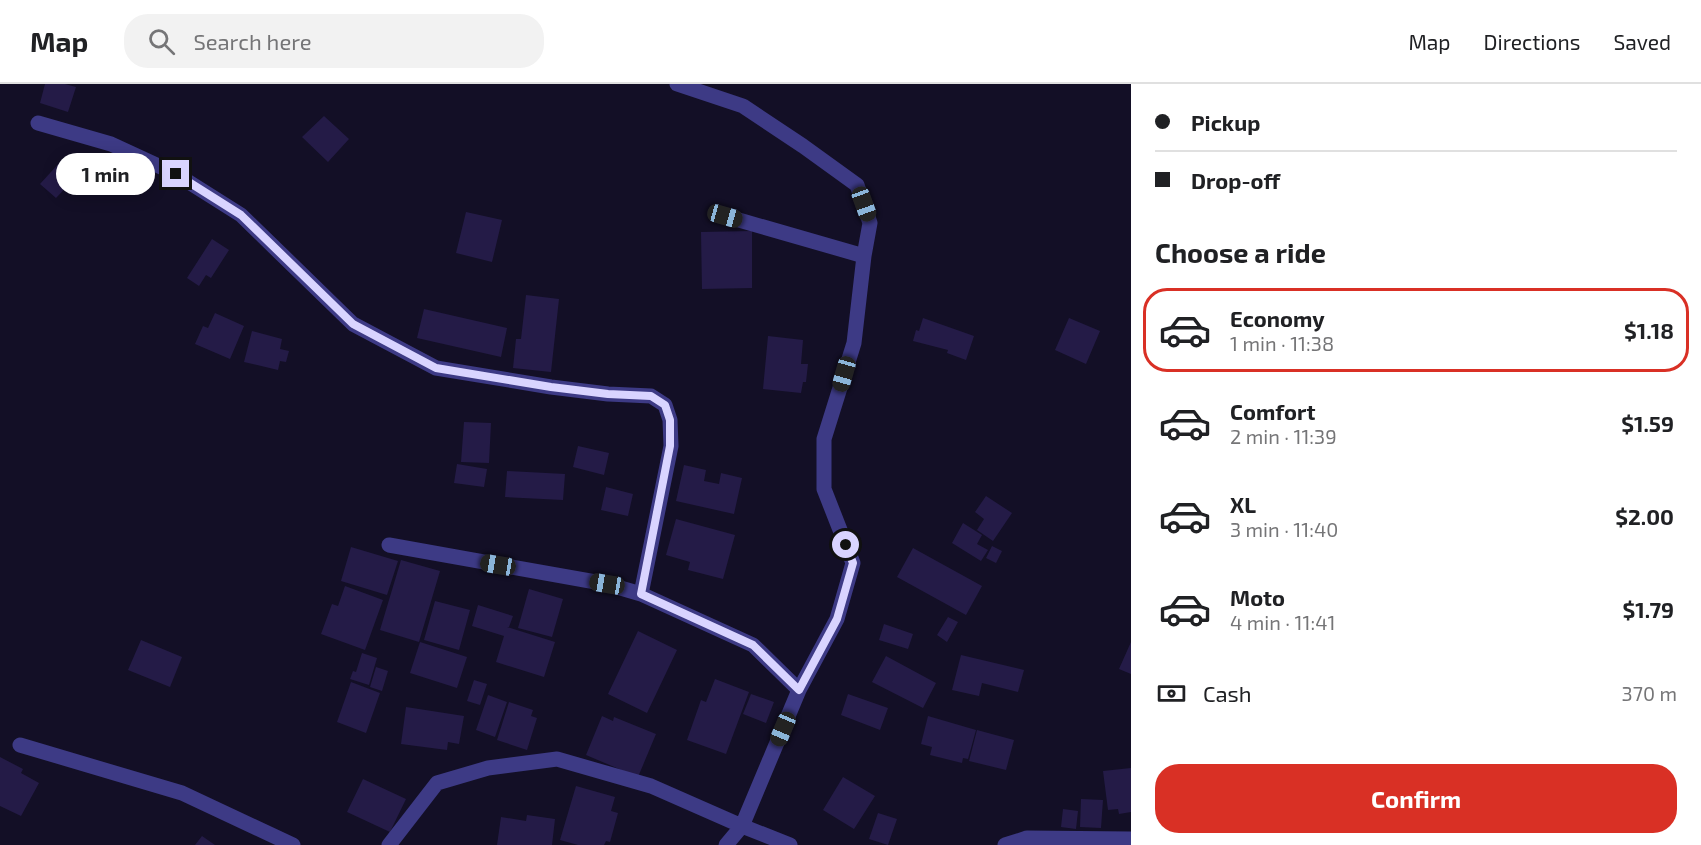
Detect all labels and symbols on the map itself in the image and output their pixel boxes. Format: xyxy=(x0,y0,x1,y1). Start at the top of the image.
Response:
callout: 1 min xyxy=(56,153,155,195)
route end xyxy=(162,160,189,187)
car xyxy=(849,184,879,224)
car xyxy=(705,202,745,230)
car xyxy=(830,354,858,394)
route start xyxy=(832,531,859,558)
car xyxy=(479,553,517,577)
car xyxy=(588,572,626,596)
car xyxy=(768,709,798,749)

